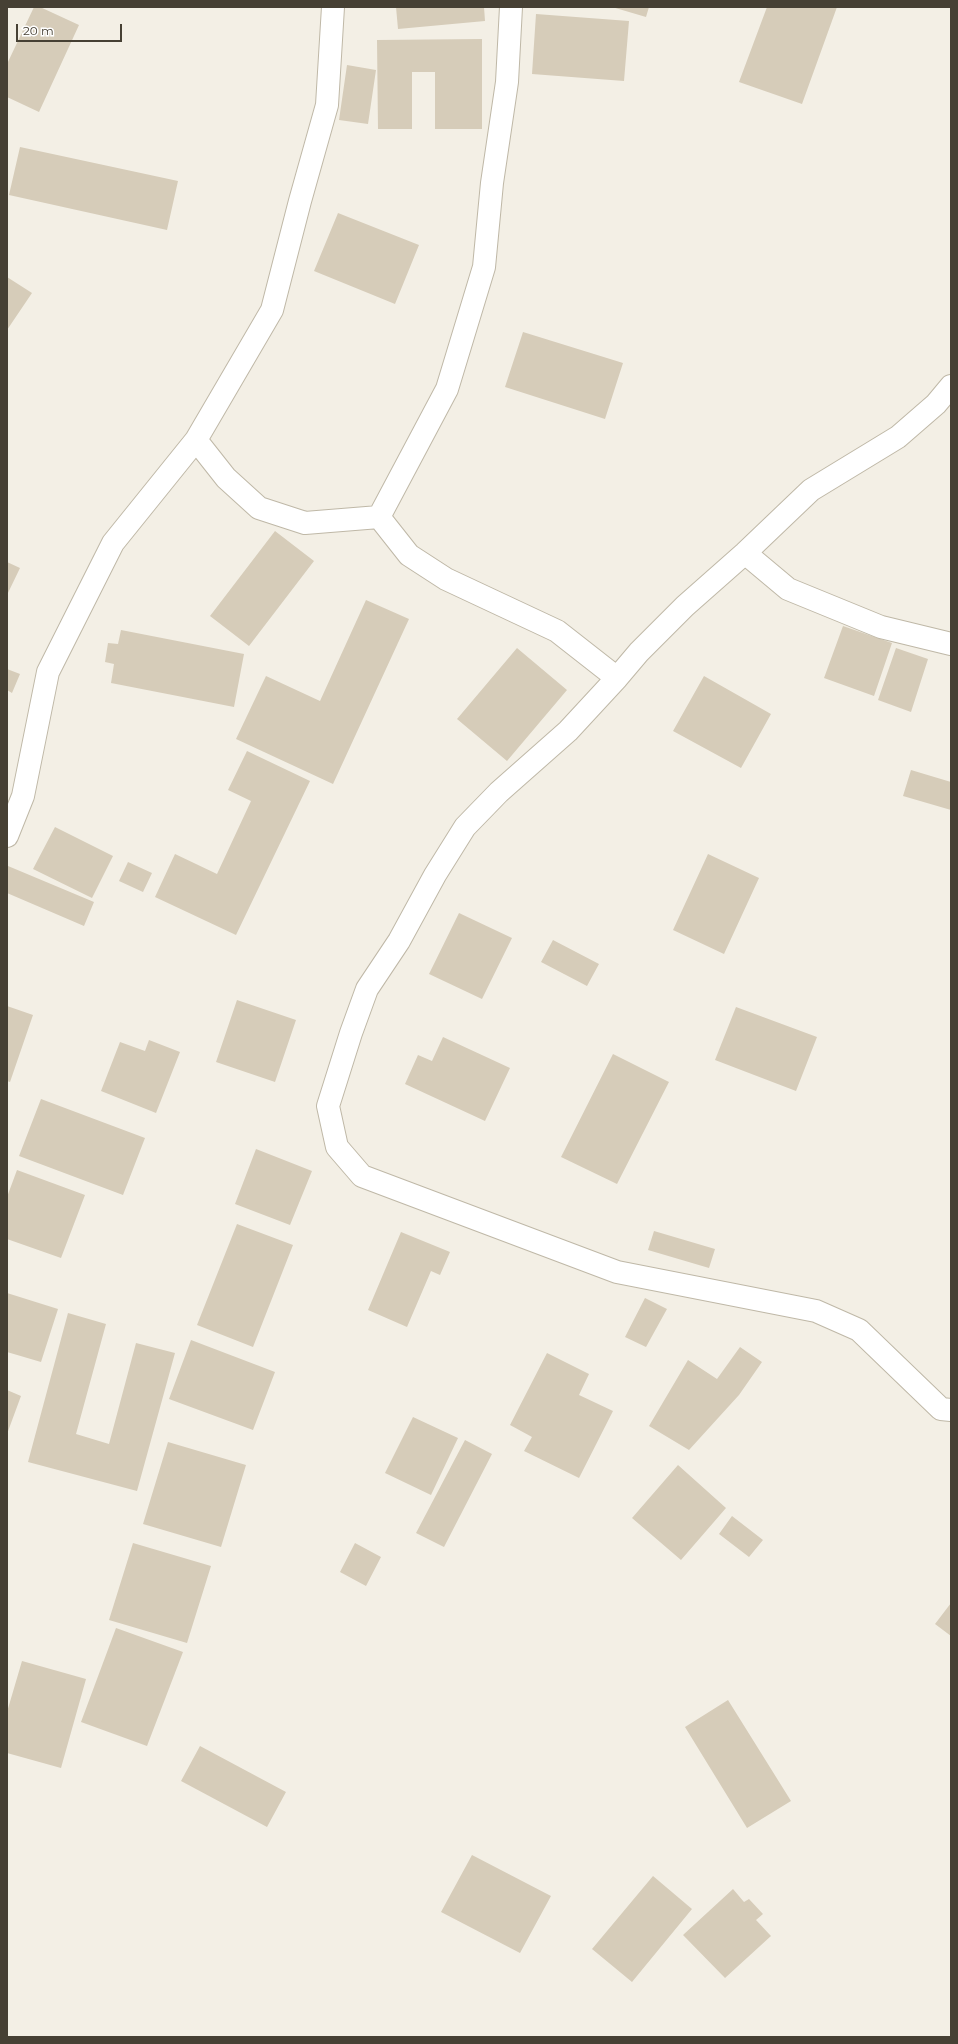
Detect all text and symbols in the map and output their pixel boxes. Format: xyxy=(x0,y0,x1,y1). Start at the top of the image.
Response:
scale bar xyxy=(18,16,124,42)
text: 20 m xyxy=(23,23,54,38)

